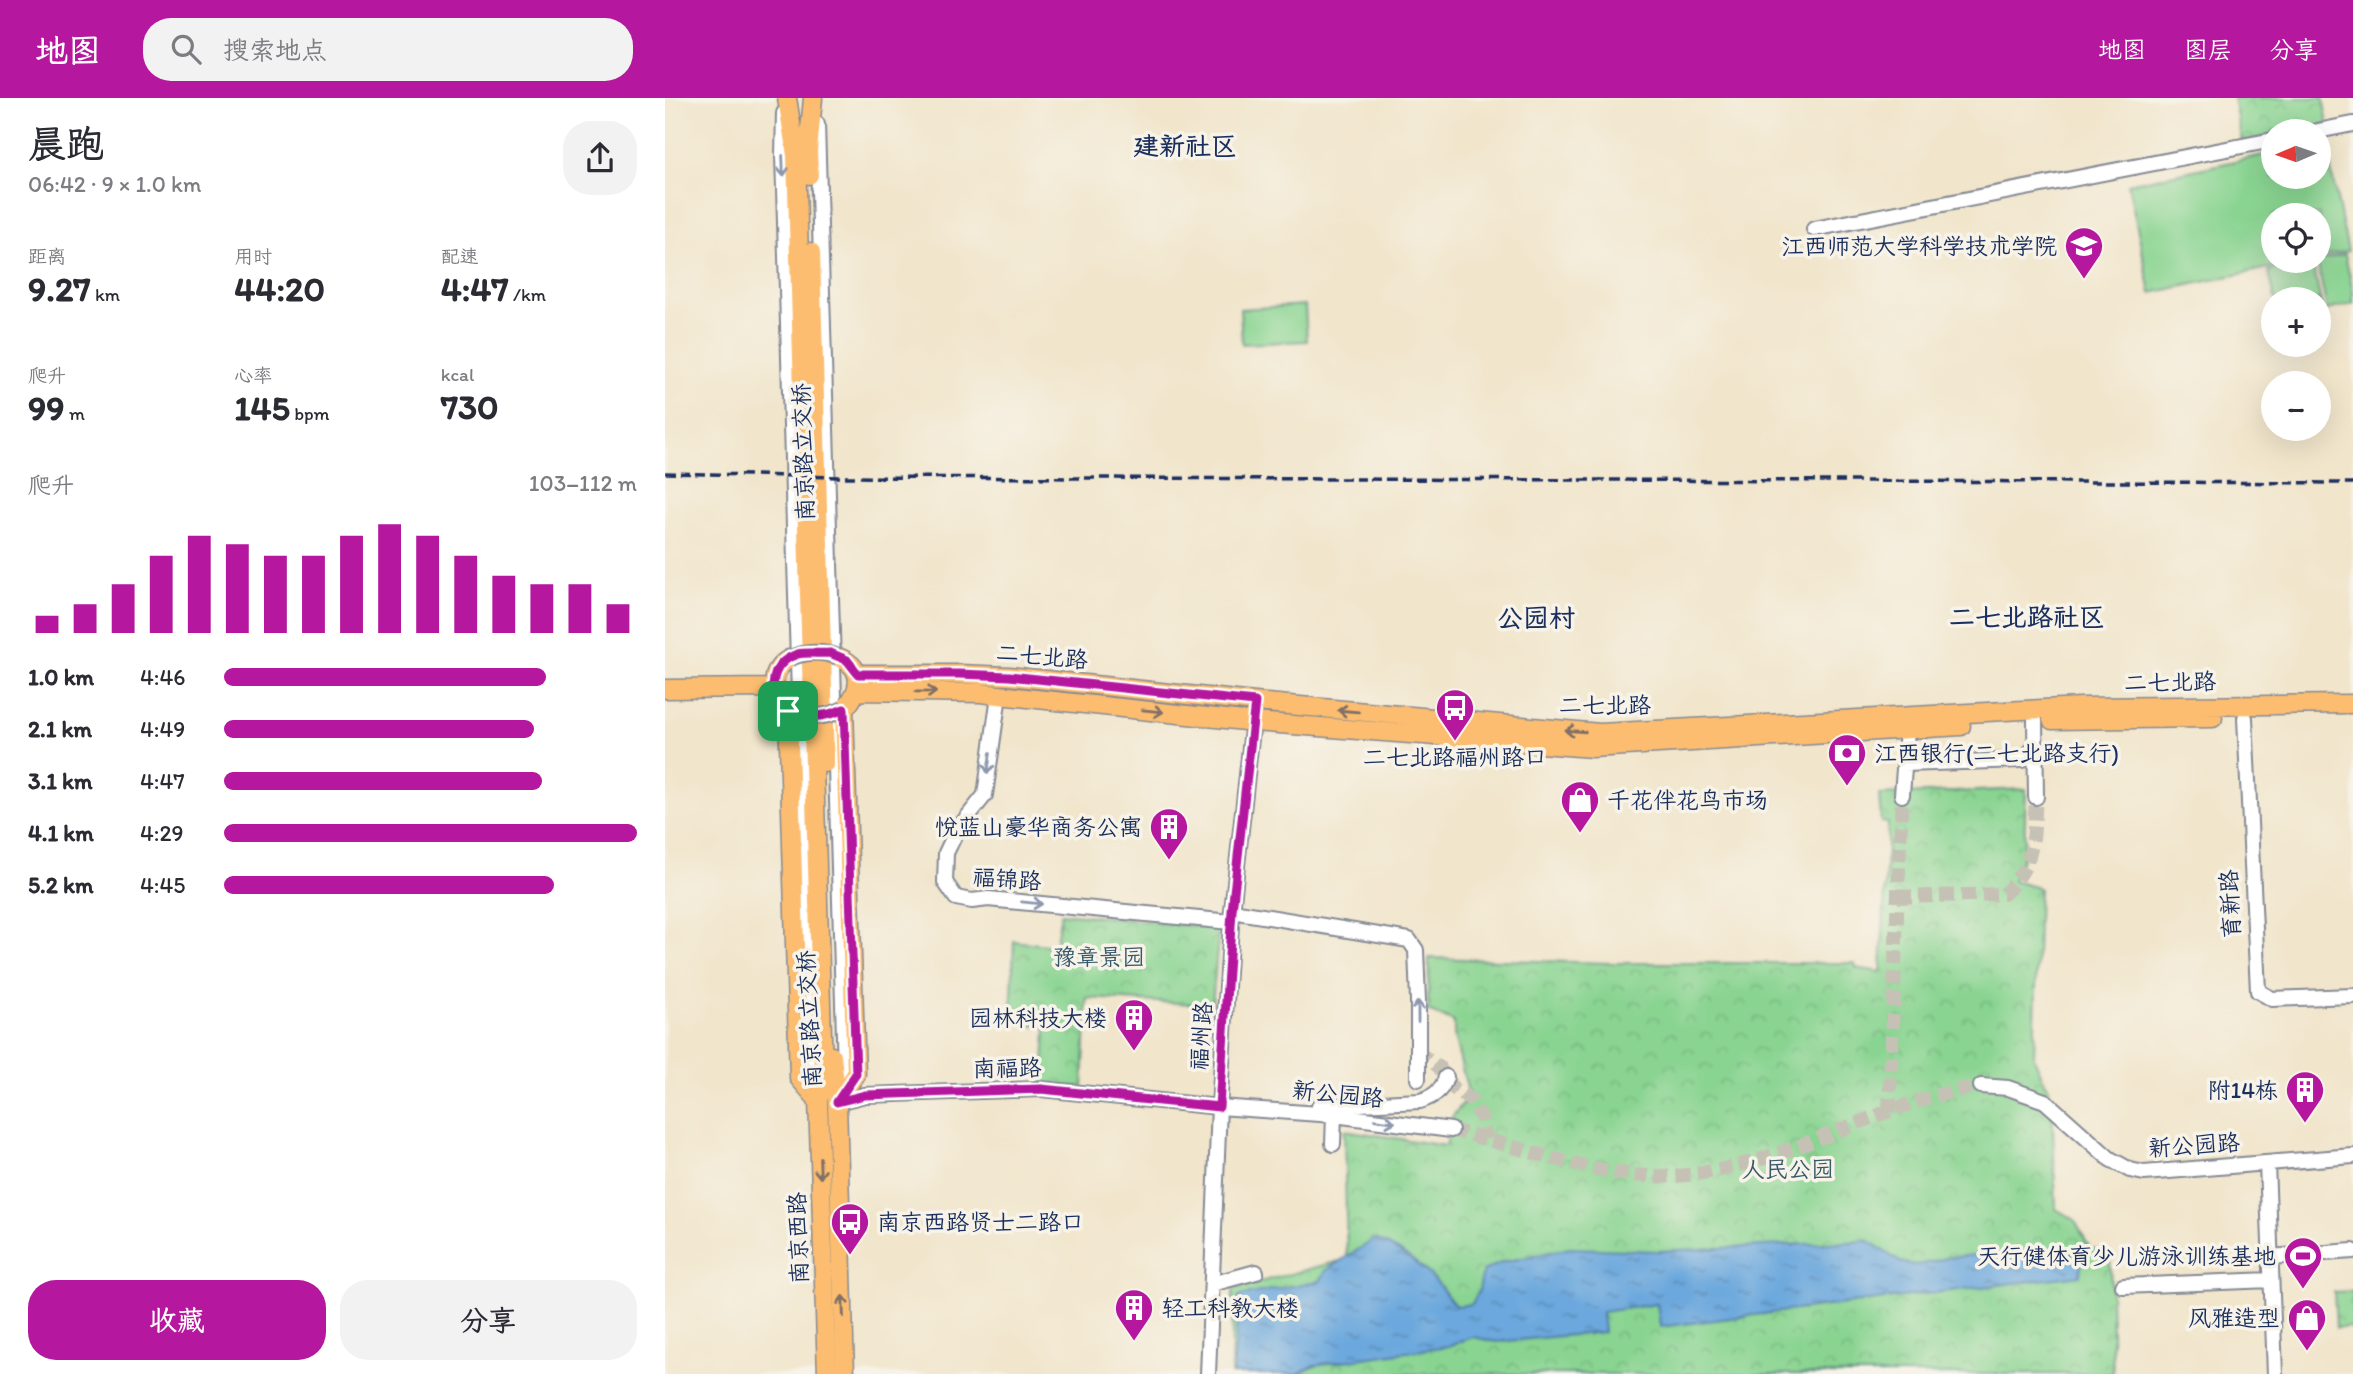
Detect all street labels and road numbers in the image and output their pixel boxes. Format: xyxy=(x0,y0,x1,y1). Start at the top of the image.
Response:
street label: 南京路立交桥 xyxy=(787,383,819,521)
street label: 二七北路 xyxy=(995,638,1089,674)
street label: 二七北路 xyxy=(2124,667,2216,697)
street label: 二七北路 xyxy=(1559,691,1651,719)
street label: 福锦路 xyxy=(972,863,1042,895)
street label: 育新路 xyxy=(2214,869,2246,939)
street label: 南京路立交桥 xyxy=(791,949,827,1089)
street label: 福州路 xyxy=(1185,1001,1217,1071)
street label: 南福路 xyxy=(972,1053,1042,1083)
street label: 新公园路 xyxy=(1291,1075,1385,1113)
street label: 新公园路 xyxy=(2147,1128,2241,1162)
street label: 南京西路 xyxy=(782,1192,814,1284)

